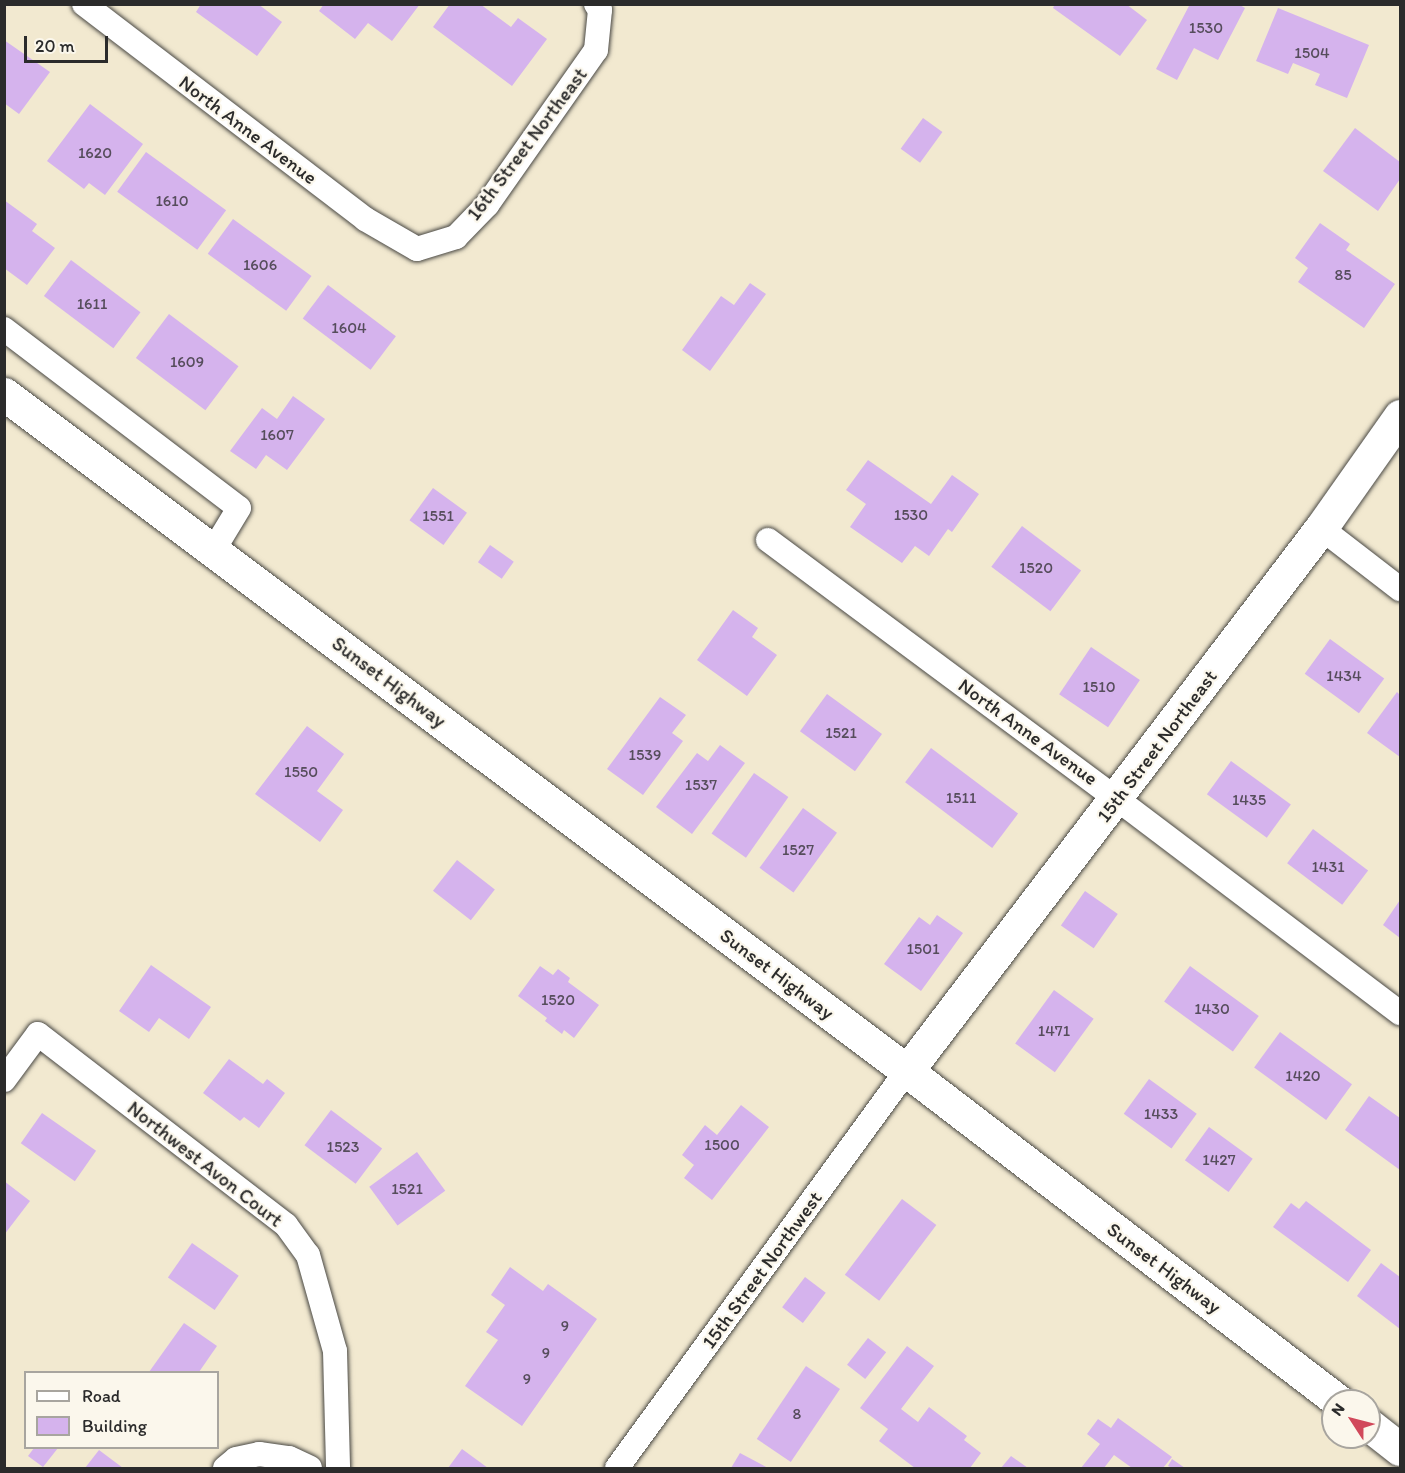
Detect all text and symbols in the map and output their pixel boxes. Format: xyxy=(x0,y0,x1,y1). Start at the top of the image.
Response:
house number: 1530 xyxy=(1189,18,1223,38)
scale bar xyxy=(27,24,111,62)
text: 20 m xyxy=(35,35,75,57)
house number: 1504 xyxy=(1294,43,1330,63)
street label: 16th Street Northeast xyxy=(462,63,592,225)
street label: North Anne Avenue xyxy=(175,71,321,189)
house number: 1620 xyxy=(78,143,112,163)
house number: 1610 xyxy=(155,191,189,211)
house number: 1606 xyxy=(243,255,277,275)
house number: 85 xyxy=(1334,265,1352,285)
house number: 1611 xyxy=(77,294,107,314)
house number: 1604 xyxy=(331,318,367,338)
house number: 1609 xyxy=(170,352,204,372)
house number: 1607 xyxy=(260,425,294,445)
house number: 1530 xyxy=(894,505,928,525)
house number: 1551 xyxy=(422,506,454,526)
house number: 1520 xyxy=(1019,558,1053,578)
street label: Sunset Highway xyxy=(327,631,451,733)
street label: 15th Street Northeast xyxy=(1092,665,1222,827)
house number: 1434 xyxy=(1326,666,1362,686)
street label: North Anne Avenue xyxy=(954,674,1102,790)
house number: 1510 xyxy=(1082,677,1116,697)
house number: 1521 xyxy=(825,723,857,743)
house number: 1539 xyxy=(629,745,661,765)
house number: 1550 xyxy=(284,762,318,782)
house number: 1537 xyxy=(685,775,717,795)
house number: 1511 xyxy=(946,788,976,808)
house number: 1435 xyxy=(1232,790,1266,810)
house number: 1527 xyxy=(782,840,814,860)
house number: 1431 xyxy=(1311,857,1345,877)
street label: Sunset Highway xyxy=(715,923,839,1025)
house number: 1501 xyxy=(906,939,940,959)
house number: 1520 xyxy=(541,990,575,1010)
house number: 1430 xyxy=(1194,999,1230,1019)
house number: 1471 xyxy=(1038,1021,1070,1041)
house number: 1420 xyxy=(1285,1066,1321,1086)
street label: Northwest Avon Court xyxy=(123,1096,287,1232)
house number: 1433 xyxy=(1144,1104,1178,1124)
house number: 1500 xyxy=(704,1135,740,1155)
house number: 1523 xyxy=(327,1137,359,1157)
house number: 1427 xyxy=(1202,1150,1236,1170)
house number: 1521 xyxy=(391,1179,423,1199)
street label: 15th Street Northwest xyxy=(697,1187,827,1353)
street label: Sunset Highway xyxy=(1102,1217,1226,1319)
house number: 9 xyxy=(561,1316,569,1336)
house number: 9 xyxy=(542,1343,550,1363)
house number: 9 xyxy=(523,1369,531,1389)
legend xyxy=(24,1371,219,1449)
text: Road xyxy=(82,1385,121,1407)
north arrow xyxy=(1321,1389,1381,1449)
text: N xyxy=(1327,1399,1349,1419)
house number: 8 xyxy=(793,1404,801,1424)
text: Building xyxy=(82,1415,147,1437)

